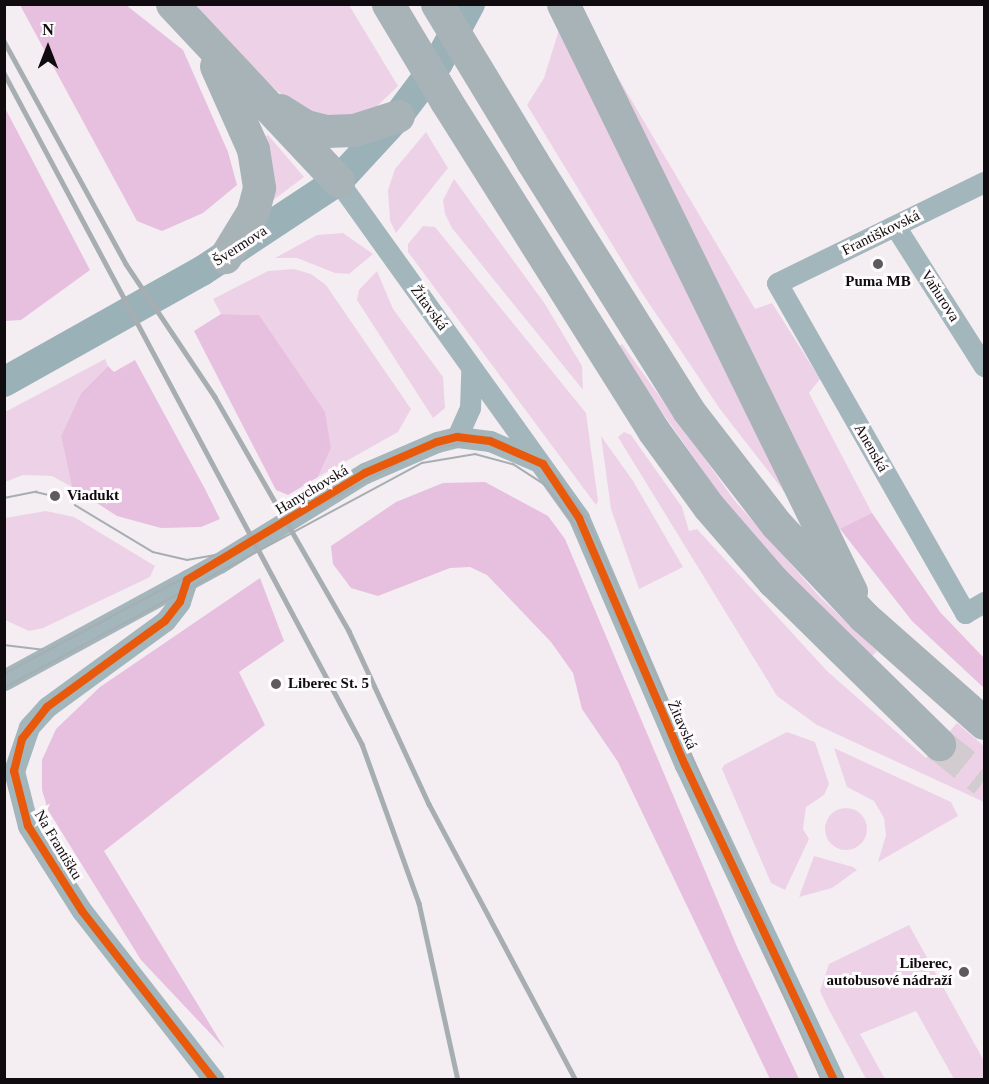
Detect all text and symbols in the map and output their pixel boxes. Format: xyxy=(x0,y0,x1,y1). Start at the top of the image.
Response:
north arrow xyxy=(18,18,78,78)
text: N xyxy=(42,21,54,38)
street label: Františkovská xyxy=(839,206,923,260)
street label: Švermova xyxy=(210,222,270,270)
marker: Puma MB xyxy=(871,257,885,271)
street label: Vaňurova xyxy=(917,267,963,325)
place label: Puma MB xyxy=(845,273,911,291)
street label: Žitavská xyxy=(407,282,451,334)
street label: Anenská xyxy=(850,421,892,475)
street label: Hanychovská xyxy=(272,461,352,519)
place label: Viadukt xyxy=(67,487,119,505)
marker: Viadukt xyxy=(48,489,62,503)
place label: Liberec St. 5 xyxy=(288,675,369,693)
marker: Liberec St. 5 xyxy=(269,677,283,691)
street label: Žitavská xyxy=(663,698,701,752)
street label: Na Františku xyxy=(30,807,86,883)
place label: Liberec, autobusové nádraží xyxy=(827,954,952,989)
marker: Liberec, autobusové nádraží xyxy=(957,965,971,979)

